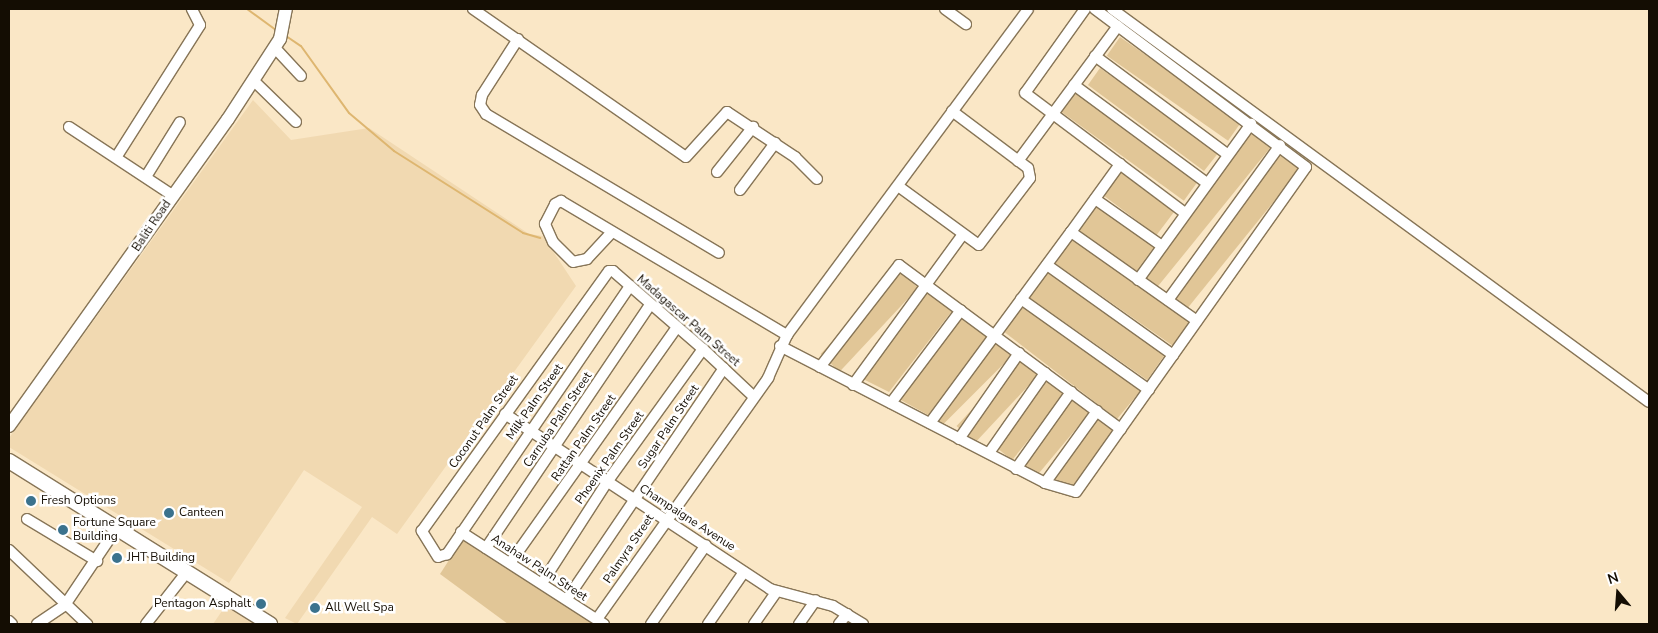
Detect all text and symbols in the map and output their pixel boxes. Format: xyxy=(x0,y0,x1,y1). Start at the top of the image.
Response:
street label: Baliti Road xyxy=(130,198,174,254)
street label: Madagascar Palm Street xyxy=(634,272,742,370)
street label: Milk Palm Street xyxy=(504,361,566,443)
street label: Carnuba Palm Street xyxy=(521,370,595,470)
street label: Coconut Palm Street xyxy=(446,373,522,471)
street label: Sugar Palm Street xyxy=(636,382,702,472)
street label: Rattan Palm Street xyxy=(549,392,619,484)
street label: Phoenix Palm Street xyxy=(573,409,647,507)
street label: Champaigne Avenue xyxy=(636,482,738,554)
place label: Fresh Options xyxy=(41,494,116,508)
marker: Fresh Options xyxy=(25,495,37,507)
place label: Canteen xyxy=(179,506,224,520)
marker: Canteen xyxy=(163,507,175,519)
street label: Palmyra Street xyxy=(601,512,657,586)
place label: Fortune Square Building xyxy=(73,516,156,544)
marker: Fortune Square Building xyxy=(57,524,69,536)
street label: Anahaw Palm Street xyxy=(488,532,590,604)
place label: JHT Building xyxy=(127,551,195,565)
marker: JHT Building xyxy=(111,552,123,564)
north arrow xyxy=(1593,568,1643,618)
text: N xyxy=(1605,568,1621,589)
place label: Pentagon Asphalt xyxy=(154,597,251,611)
marker: Pentagon Asphalt xyxy=(255,598,267,610)
place label: All Well Spa xyxy=(325,601,394,615)
marker: All Well Spa xyxy=(309,602,321,614)

